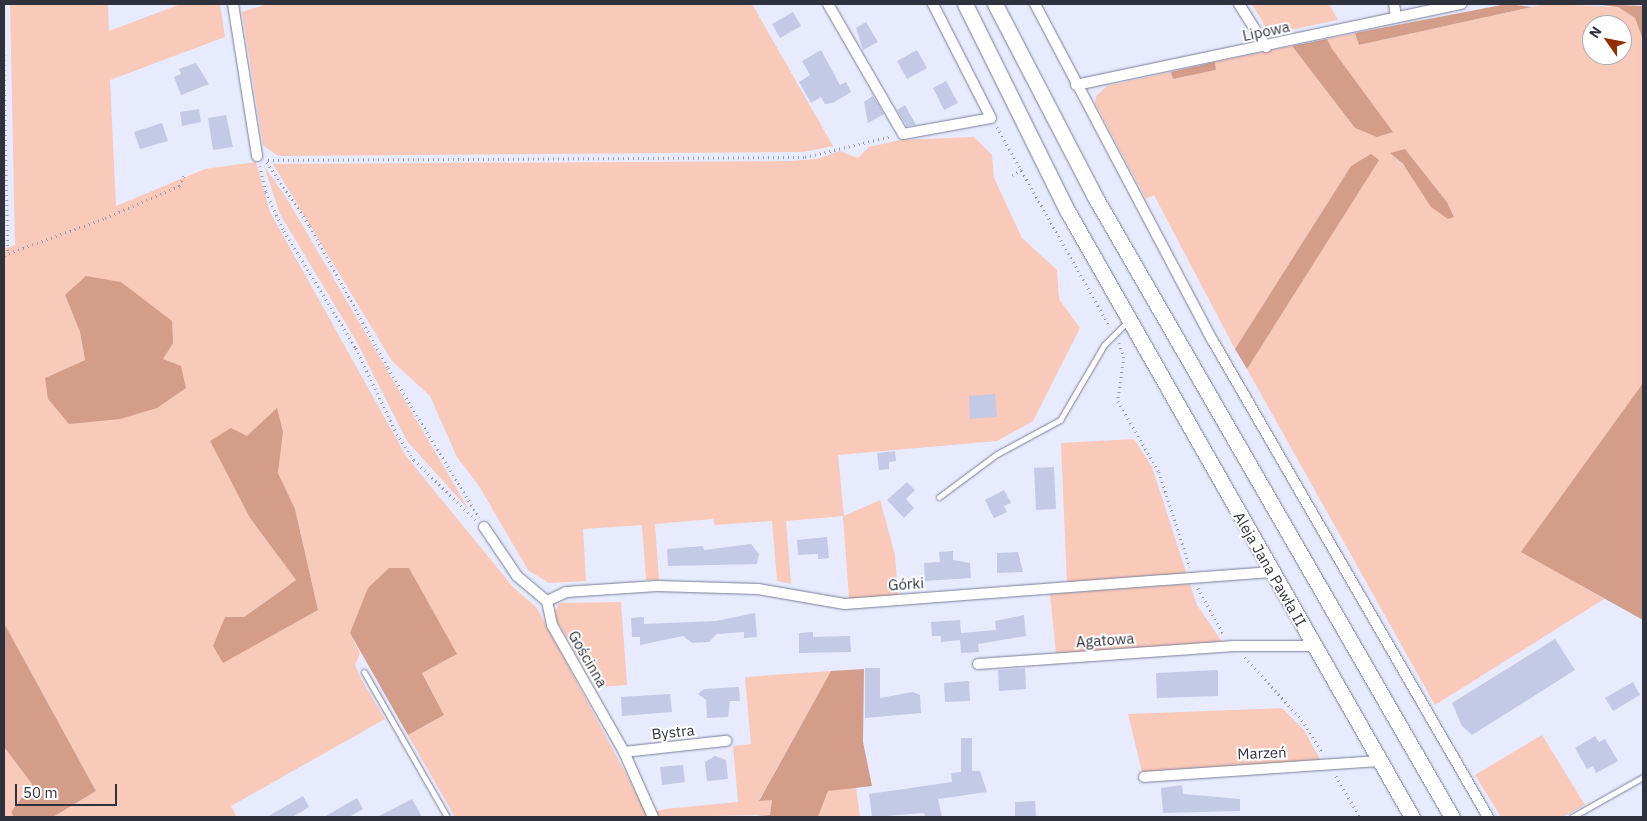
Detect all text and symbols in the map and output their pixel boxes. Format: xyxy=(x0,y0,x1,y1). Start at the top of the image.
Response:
north arrow xyxy=(1582,15,1632,65)
street label: Lipowa xyxy=(1241,17,1291,45)
text: N xyxy=(1585,23,1606,42)
street label: Aleja Jana Pawła II xyxy=(1230,509,1310,629)
street label: Górki xyxy=(887,574,925,594)
street label: Gościnna xyxy=(565,627,611,691)
street label: Agatowa xyxy=(1075,629,1135,651)
street label: Bystra xyxy=(651,721,695,743)
street label: Marzeń xyxy=(1237,743,1287,763)
scale bar xyxy=(18,774,120,806)
text: 50 m xyxy=(23,783,58,802)

